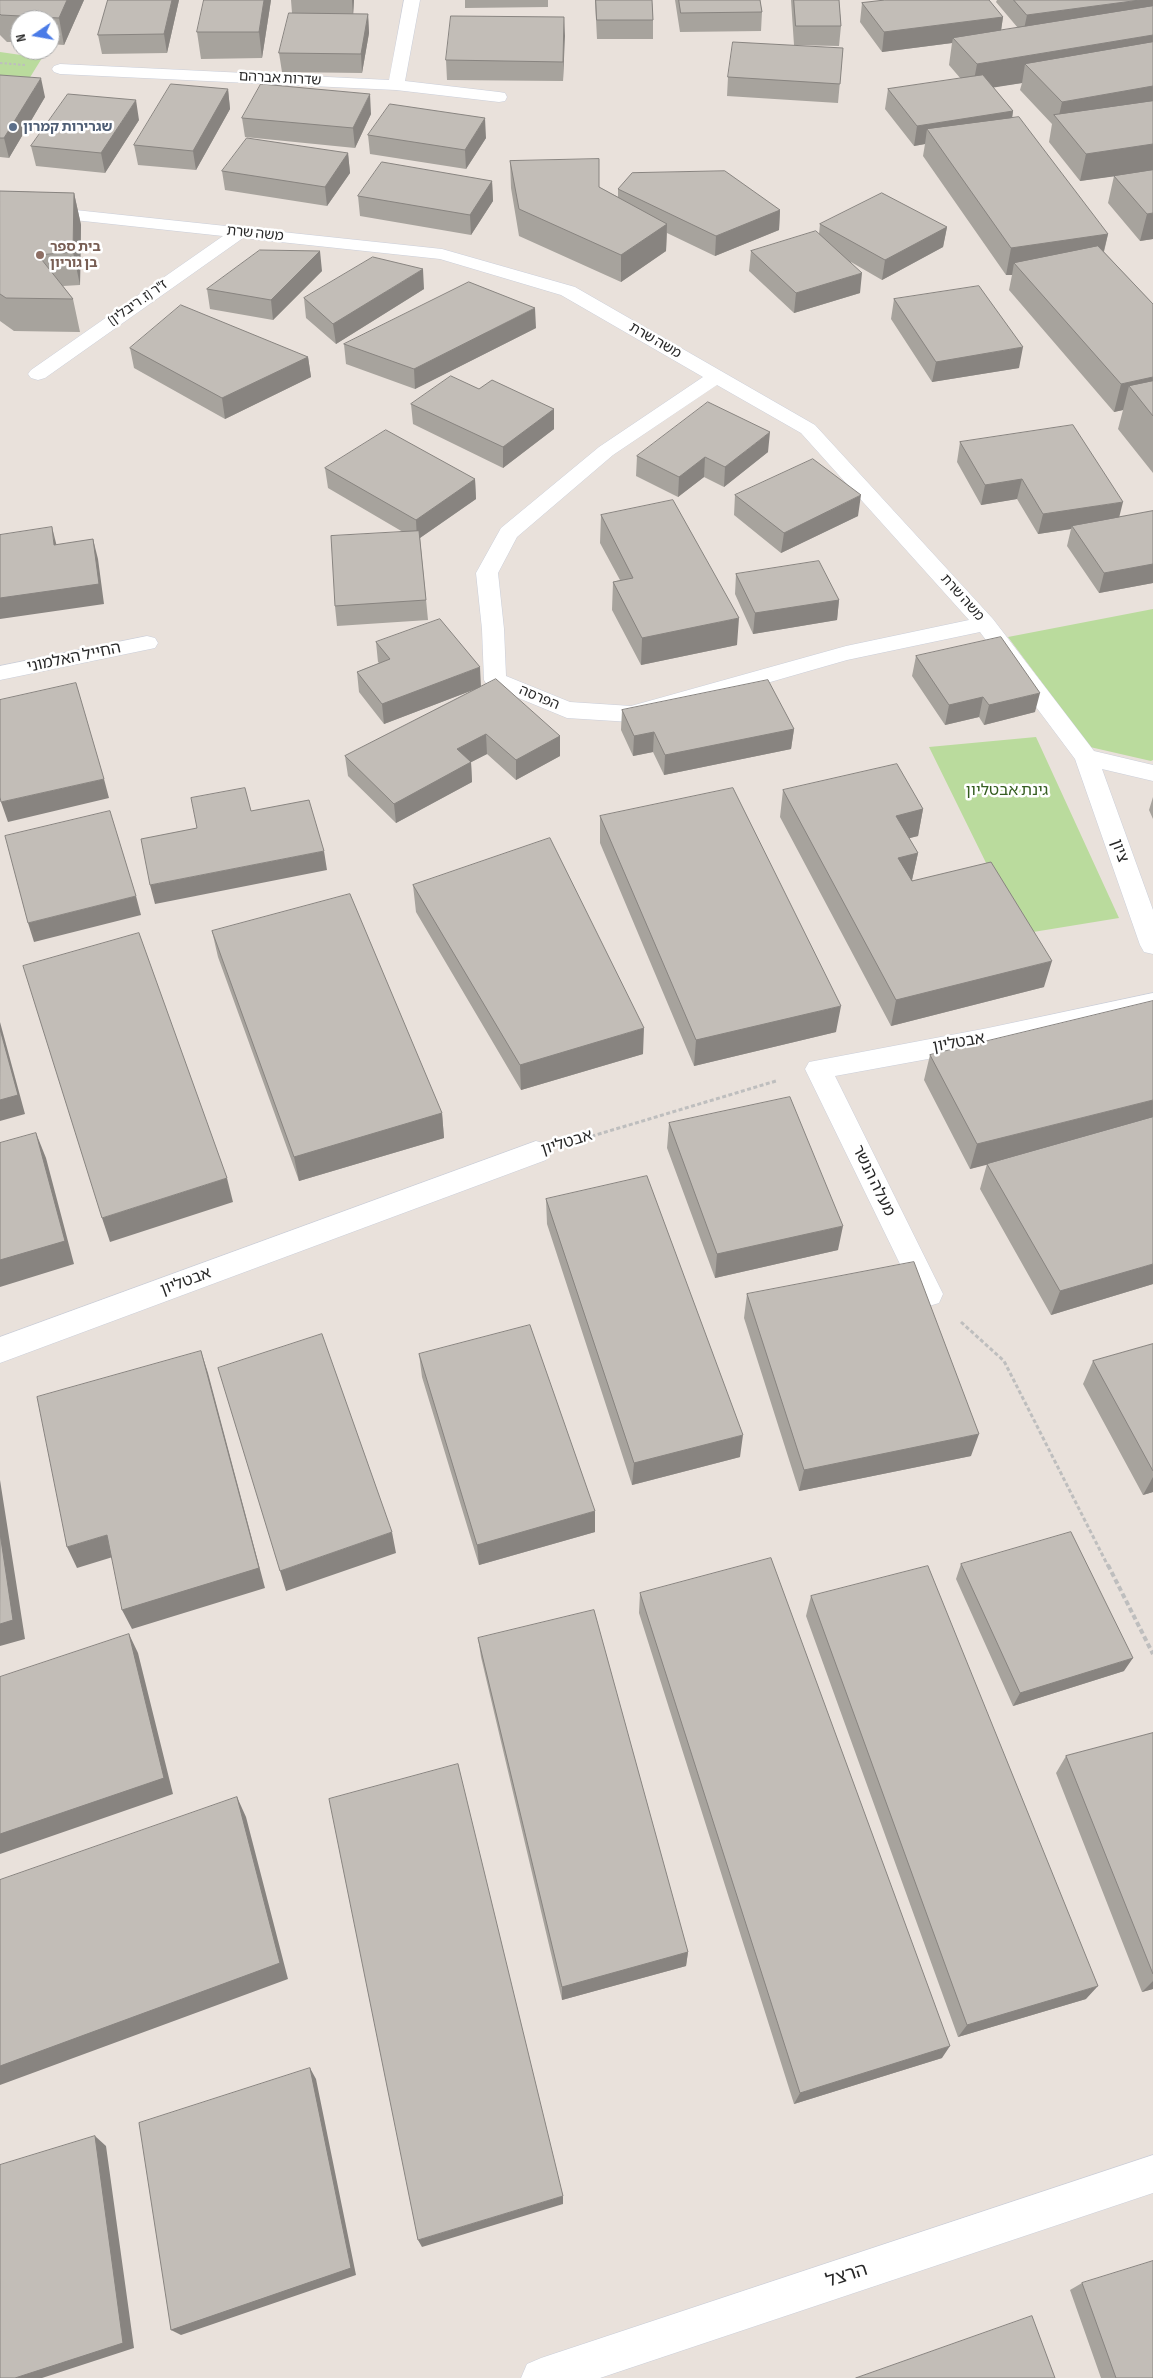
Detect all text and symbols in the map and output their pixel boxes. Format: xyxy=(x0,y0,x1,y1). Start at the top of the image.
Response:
north arrow xyxy=(10,10,60,60)
text: N xyxy=(12,33,30,43)
street label: שדרות אברהם xyxy=(238,68,322,90)
place label: שגרירות קמרון xyxy=(23,119,113,135)
marker: שגרירות קמרון xyxy=(7,121,19,133)
street label: משה שרת xyxy=(226,223,284,245)
place label: בית ספר בן גוריון xyxy=(50,239,101,272)
marker: בית ספר בן גוריון xyxy=(34,249,46,261)
street label: ז"ר (ז. ריבלין) xyxy=(105,276,171,330)
street label: משה שרת xyxy=(626,319,684,363)
street label: משה שרת xyxy=(937,571,987,625)
street label: החייל האלמוני xyxy=(25,639,123,677)
street label: הפרסה xyxy=(516,682,562,714)
park label: גינת אבטליון xyxy=(966,781,1048,801)
street label: ציון xyxy=(1106,837,1132,865)
street label: אבטליון xyxy=(931,1029,987,1057)
street label: אבטליון xyxy=(539,1126,595,1160)
street label: מעלה הנשר xyxy=(847,1142,899,1220)
street label: אבטליון xyxy=(158,1264,214,1300)
street label: הרצל xyxy=(823,2259,871,2293)

